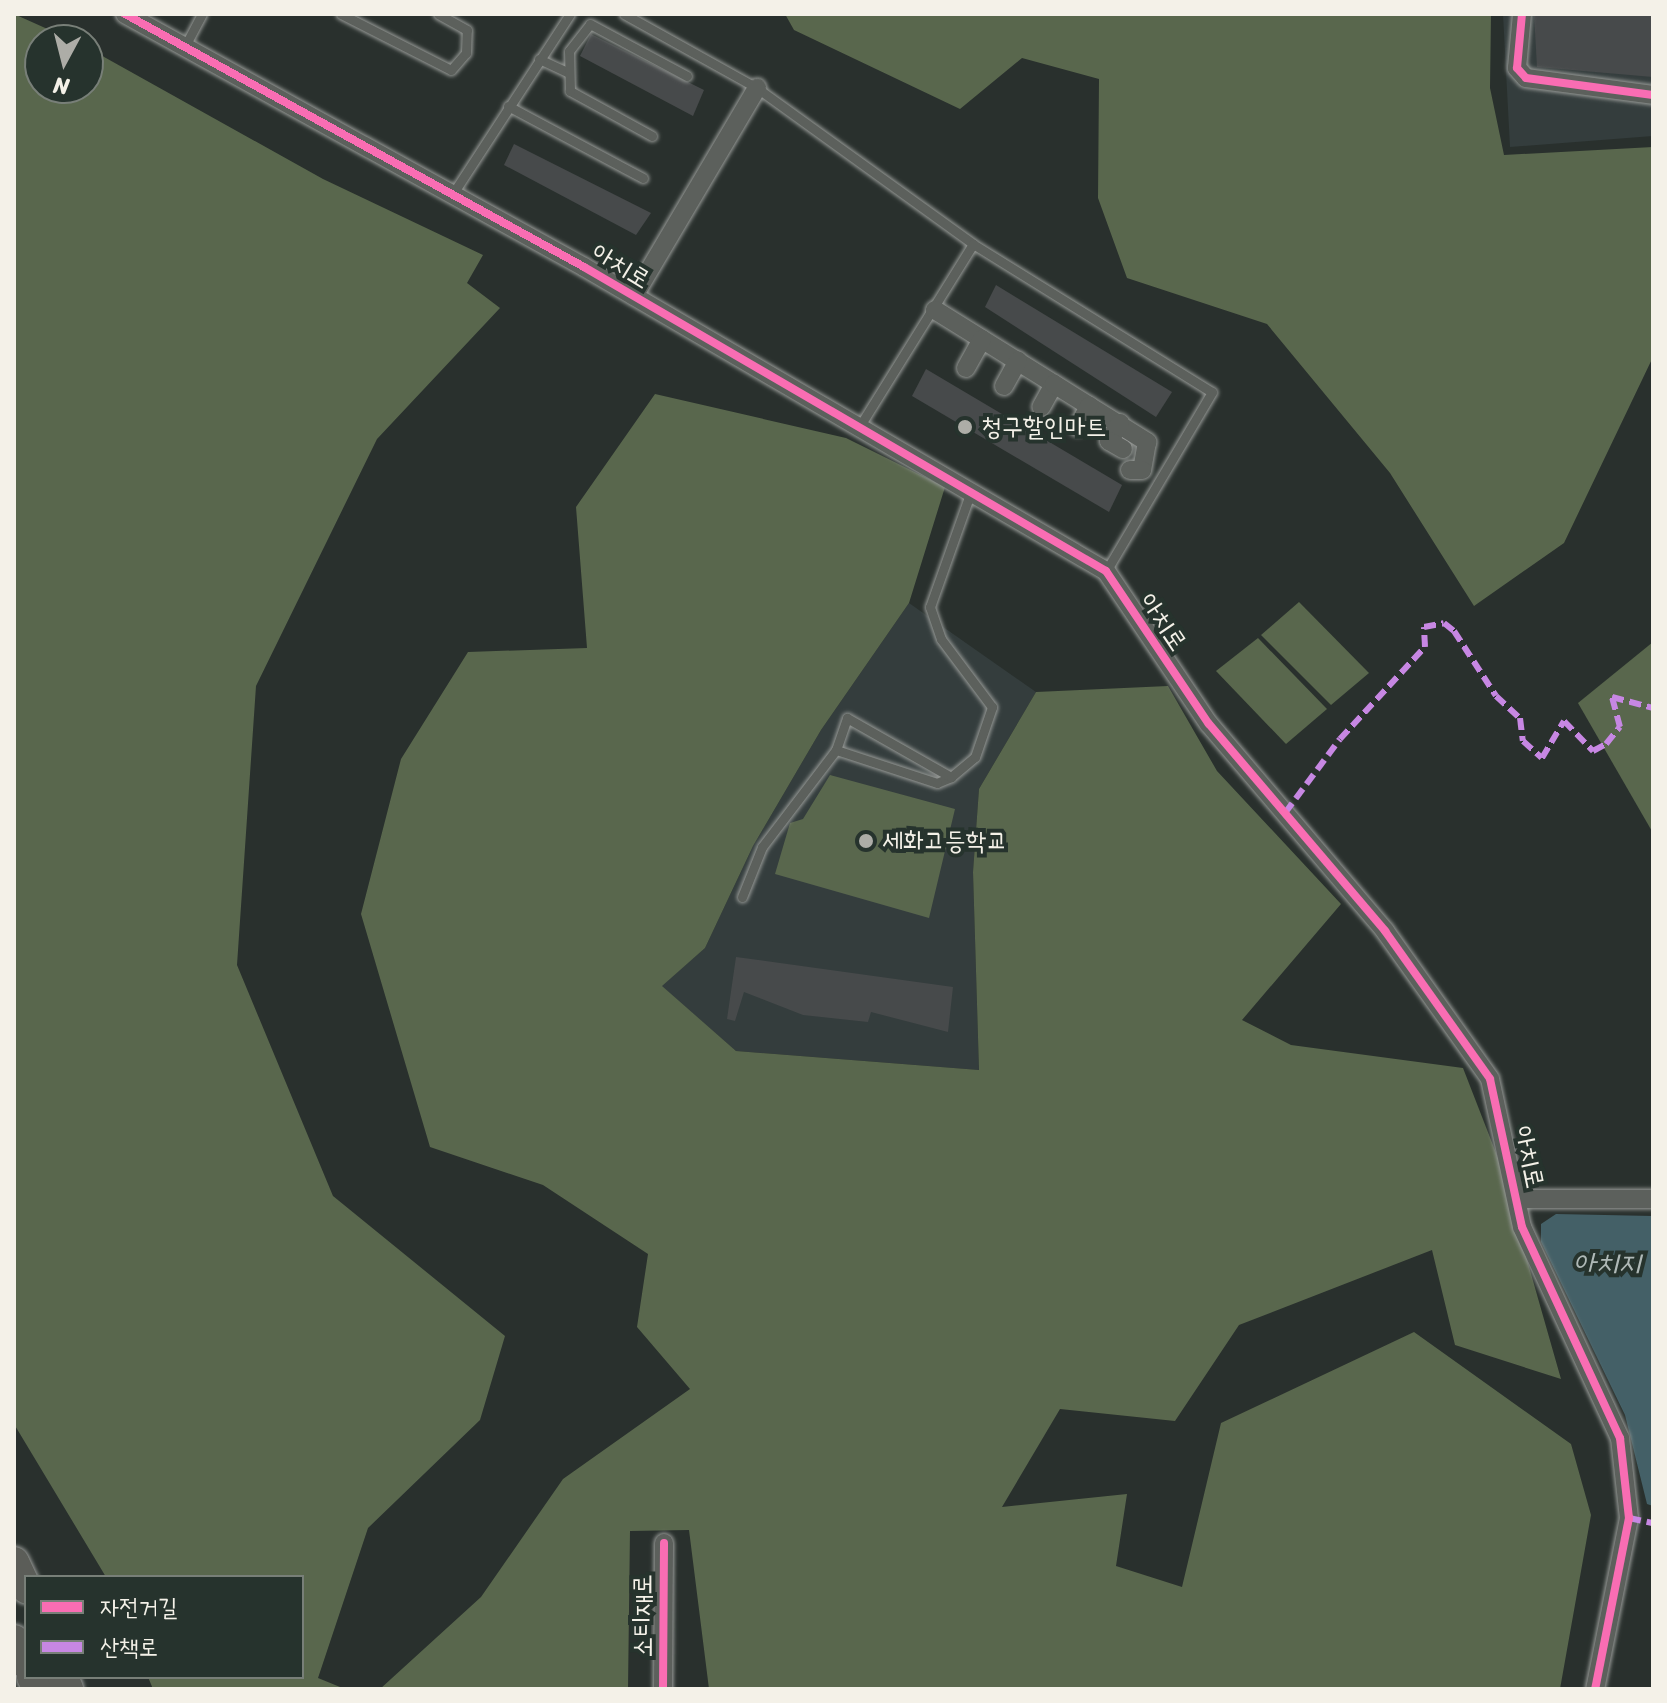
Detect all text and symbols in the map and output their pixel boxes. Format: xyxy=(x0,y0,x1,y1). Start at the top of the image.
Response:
north arrow xyxy=(24,24,104,104)
text: N xyxy=(51,66,71,107)
street label: 아치로 xyxy=(586,236,656,296)
place label: 청구할인마트 xyxy=(981,411,1107,443)
marker: 청구할인마트 xyxy=(956,418,974,436)
street label: 아치로 xyxy=(1133,587,1193,657)
place label: 세화고등학교 xyxy=(882,825,1008,857)
marker: 세화고등학교 xyxy=(857,832,875,850)
street label: 아치로 xyxy=(1507,1123,1551,1191)
water label: 아치지 xyxy=(1573,1246,1641,1280)
street label: 소티재로 xyxy=(627,1574,659,1658)
legend xyxy=(24,1575,304,1679)
text: 자전거길 xyxy=(100,1586,177,1628)
text: 산책로 xyxy=(100,1626,158,1668)

